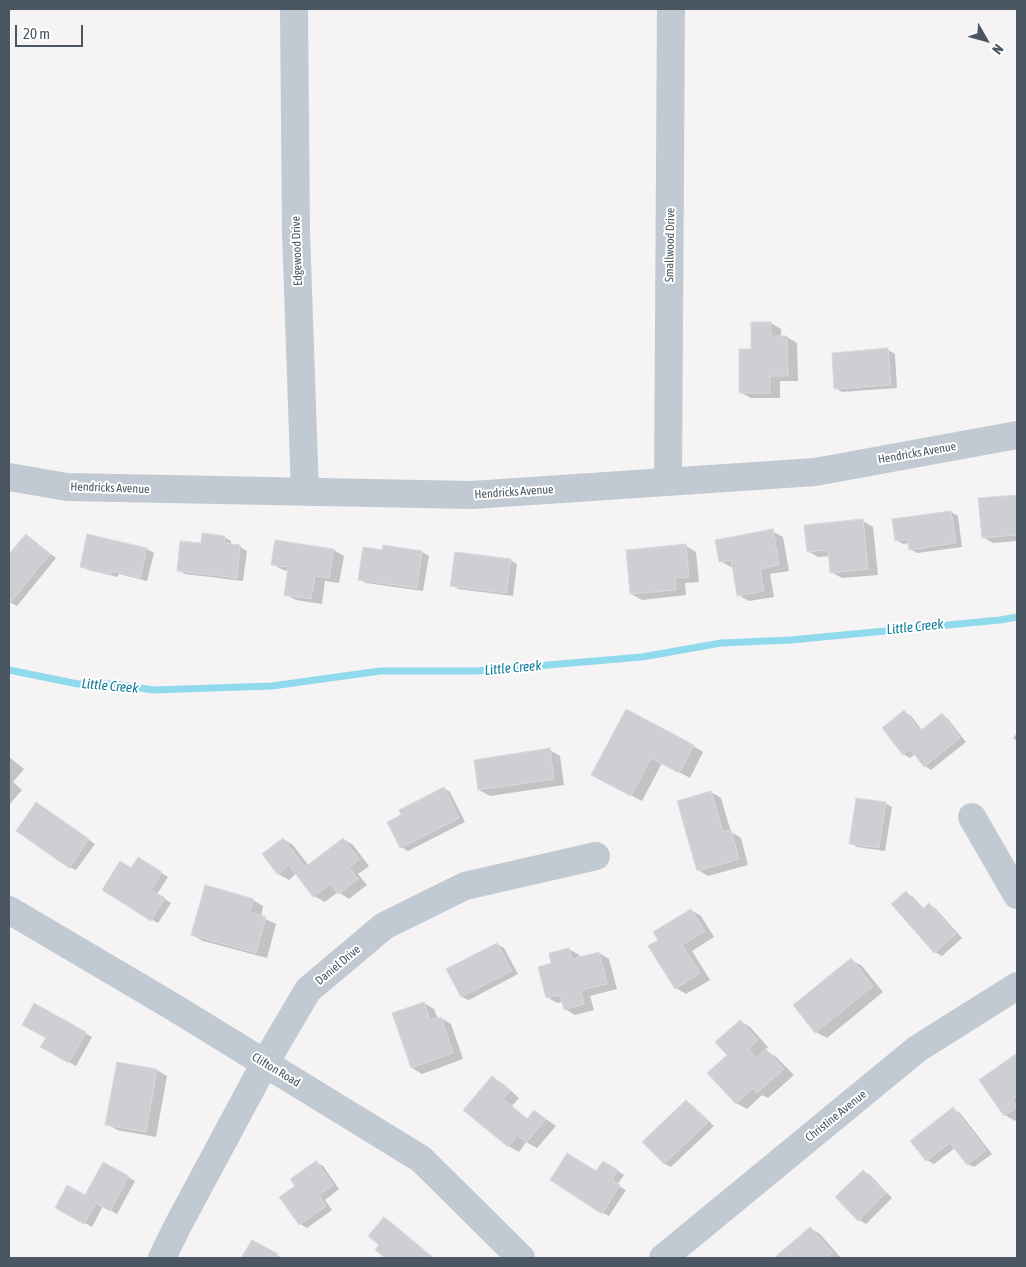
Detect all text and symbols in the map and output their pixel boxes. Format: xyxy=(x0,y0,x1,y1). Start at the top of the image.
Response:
scale bar xyxy=(18,15,85,47)
north arrow xyxy=(961,15,1011,65)
text: 20 m xyxy=(23,25,50,42)
text: N xyxy=(989,41,1007,57)
street label: Smallwood Drive xyxy=(662,208,678,282)
street label: Edgewood Drive xyxy=(289,216,305,286)
street label: Hendricks Avenue xyxy=(877,439,957,467)
street label: Hendricks Avenue xyxy=(70,479,150,497)
street label: Hendricks Avenue xyxy=(474,482,554,502)
water label: Little Creek xyxy=(886,616,944,638)
water label: Little Creek xyxy=(484,657,542,679)
water label: Little Creek xyxy=(81,675,139,697)
street label: Daniel Drive xyxy=(313,942,363,988)
street label: Clifton Road xyxy=(249,1050,303,1090)
street label: Christine Avenue xyxy=(803,1087,869,1145)

